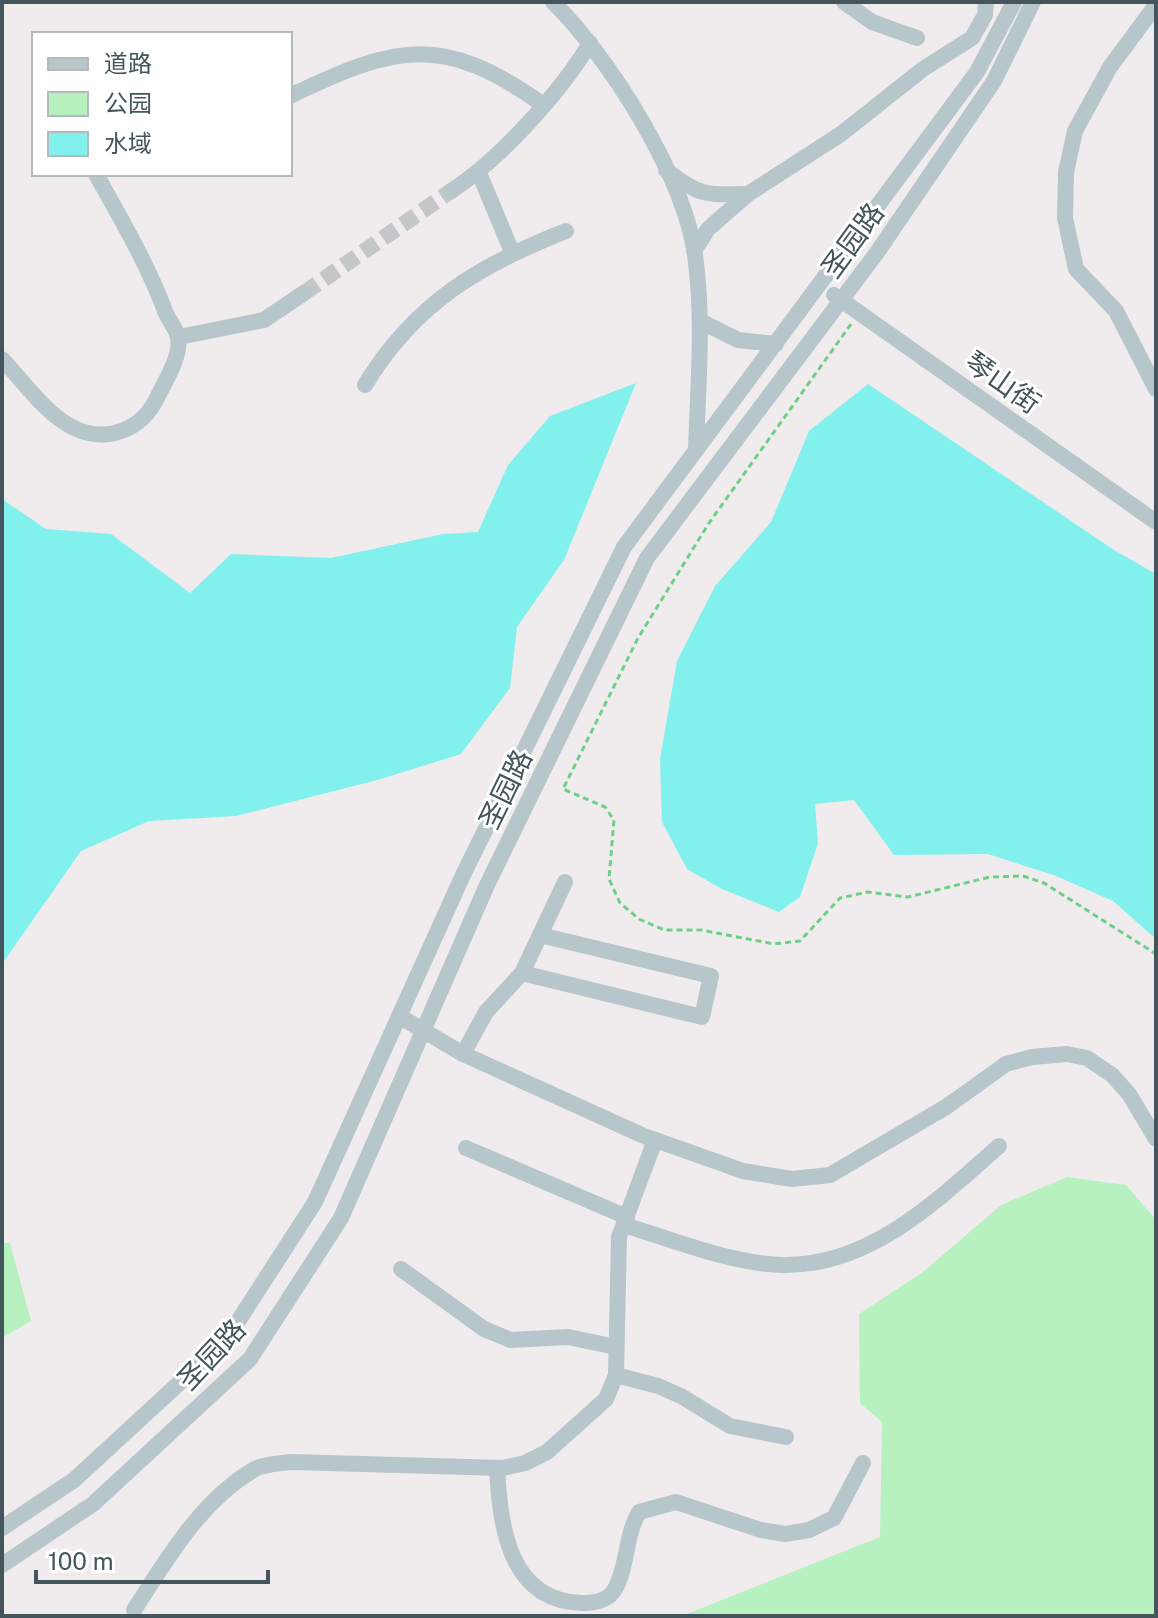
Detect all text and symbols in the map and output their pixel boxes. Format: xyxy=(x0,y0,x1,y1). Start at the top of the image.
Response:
legend xyxy=(32,32,292,176)
text: 道路 xyxy=(104,49,152,77)
text: 公园 xyxy=(104,89,152,117)
text: 水域 xyxy=(104,129,152,157)
street label: 圣园路 xyxy=(814,196,890,284)
street label: 琴山街 xyxy=(959,344,1047,420)
street label: 圣园路 xyxy=(472,744,538,834)
street label: 圣园路 xyxy=(170,1312,252,1396)
scale bar xyxy=(36,1534,268,1584)
text: 100 m xyxy=(48,1547,114,1575)

